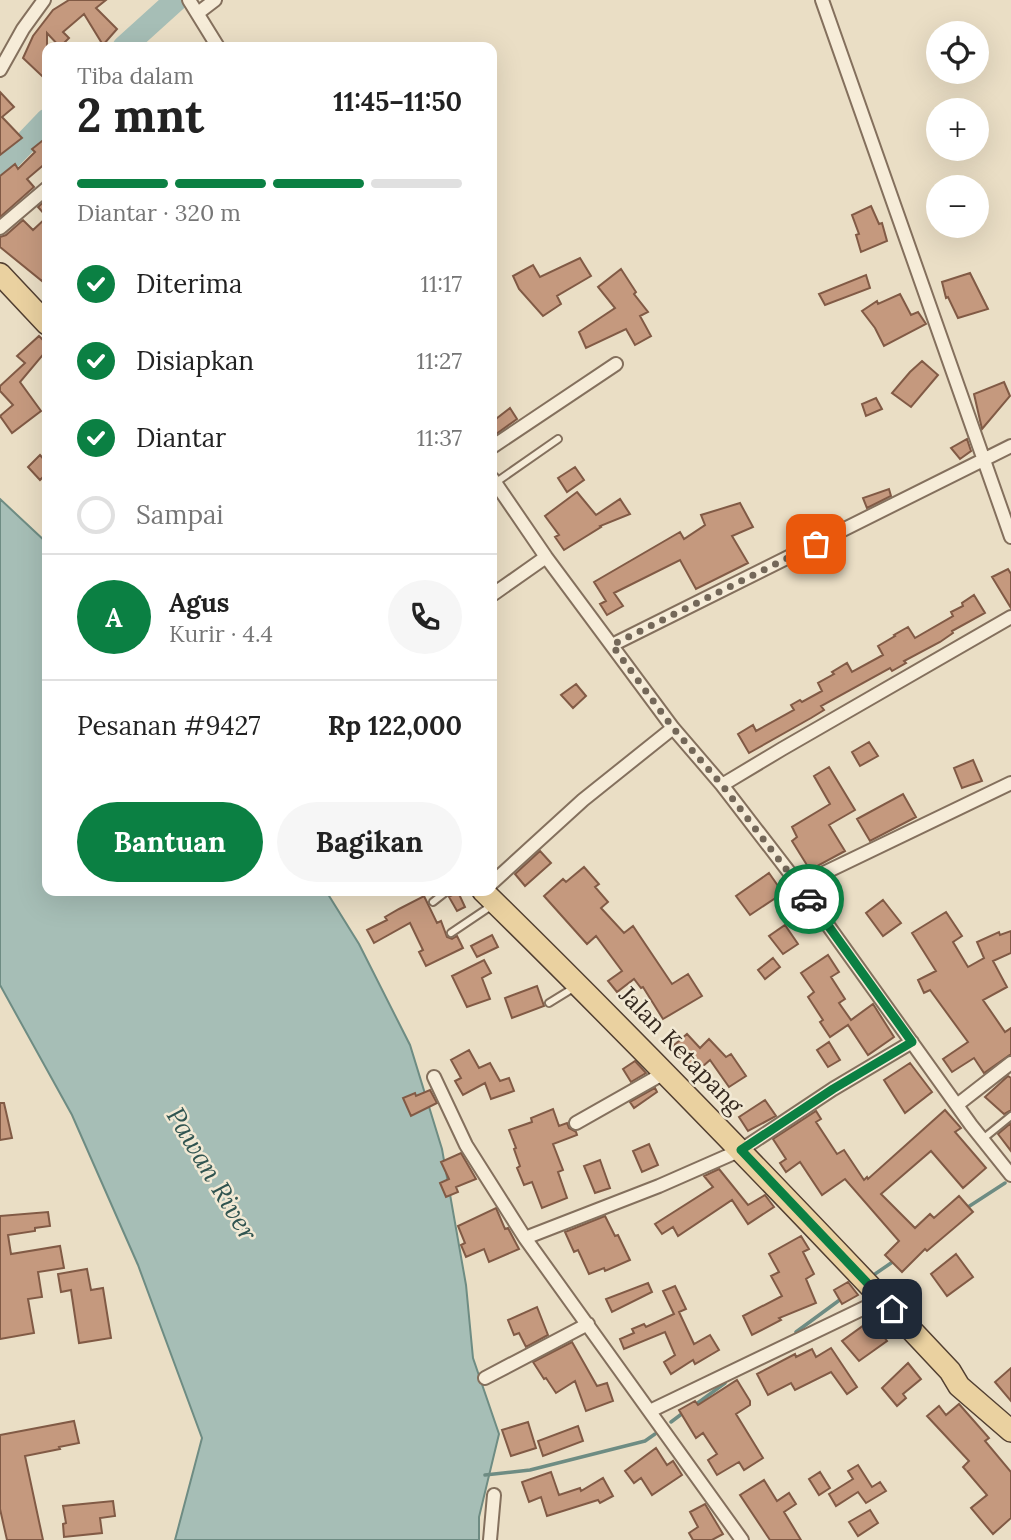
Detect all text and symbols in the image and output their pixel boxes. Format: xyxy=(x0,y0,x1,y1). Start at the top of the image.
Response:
map controls xyxy=(926,21,989,238)
button: locate xyxy=(926,21,989,84)
text: Tiba dalam xyxy=(77,61,194,90)
text: 11:45–11:50 xyxy=(333,85,462,118)
text: 2 mnt xyxy=(77,86,204,145)
button: + xyxy=(926,98,989,161)
button: − xyxy=(926,175,989,238)
text: Diantar · 320 m xyxy=(77,198,241,227)
icon: check xyxy=(77,265,115,303)
text: Diterima xyxy=(136,267,242,300)
text: 11:17 xyxy=(421,269,462,298)
icon: check xyxy=(77,342,115,380)
text: Disiapkan xyxy=(136,344,254,377)
text: 11:27 xyxy=(417,346,462,375)
icon: check xyxy=(77,419,115,457)
text: Diantar xyxy=(136,421,226,454)
text: 11:37 xyxy=(417,423,462,452)
text: Sampai xyxy=(136,498,224,531)
pin xyxy=(786,514,846,574)
icon: bag xyxy=(797,525,835,563)
button: phone xyxy=(388,580,462,654)
text: Agus xyxy=(169,586,229,619)
text: A xyxy=(105,601,123,634)
text: Kurir · 4.4 xyxy=(169,619,273,648)
text: Pesanan #9427 xyxy=(77,709,261,742)
text: Rp 122,000 xyxy=(328,709,462,742)
button: Bantuan xyxy=(77,802,263,882)
button: Bagikan xyxy=(277,802,462,882)
courier xyxy=(774,864,844,934)
icon: car xyxy=(790,880,828,918)
street label: Jalan Ketapang xyxy=(612,979,751,1121)
water label: Pawan River xyxy=(160,1101,265,1247)
pin xyxy=(862,1279,922,1339)
icon: home xyxy=(873,1290,911,1328)

